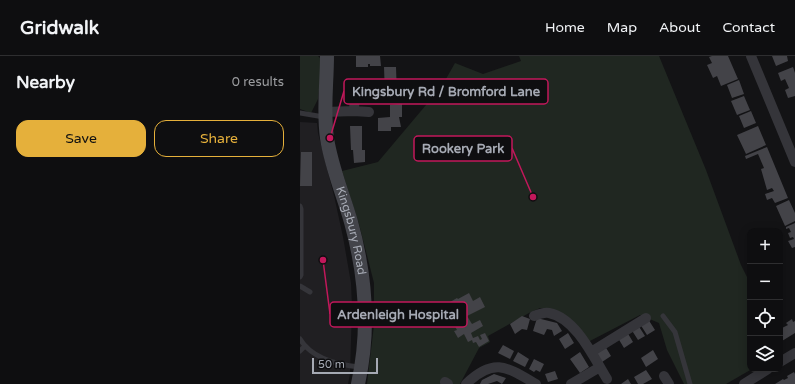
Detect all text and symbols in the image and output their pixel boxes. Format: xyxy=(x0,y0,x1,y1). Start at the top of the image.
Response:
text: Gridwalk xyxy=(20,17,99,39)
text: Home xyxy=(545,19,585,36)
text: Map xyxy=(607,19,637,36)
text: About xyxy=(659,19,701,36)
text: Contact xyxy=(723,19,775,36)
text: Nearby xyxy=(16,72,75,93)
text: 0 results xyxy=(232,74,284,90)
callout: Kingsbury Rd / Bromford Lane xyxy=(344,79,548,104)
text: Kingsbury Rd / Bromford Lane xyxy=(352,84,541,100)
button: Save xyxy=(16,120,146,157)
button: Share xyxy=(154,120,284,157)
callout: Rookery Park xyxy=(414,136,512,161)
text: Rookery Park xyxy=(422,141,504,157)
street label: Kingsbury Road xyxy=(333,185,369,276)
map controls xyxy=(747,228,783,372)
button: + xyxy=(747,228,783,264)
button: − xyxy=(747,264,783,300)
button: locate xyxy=(747,300,783,336)
callout: Ardenleigh Hospital xyxy=(330,302,467,327)
text: Ardenleigh Hospital xyxy=(337,307,459,323)
button: layers xyxy=(747,336,783,372)
scale bar xyxy=(312,356,378,375)
text: 50 m xyxy=(318,358,345,371)

